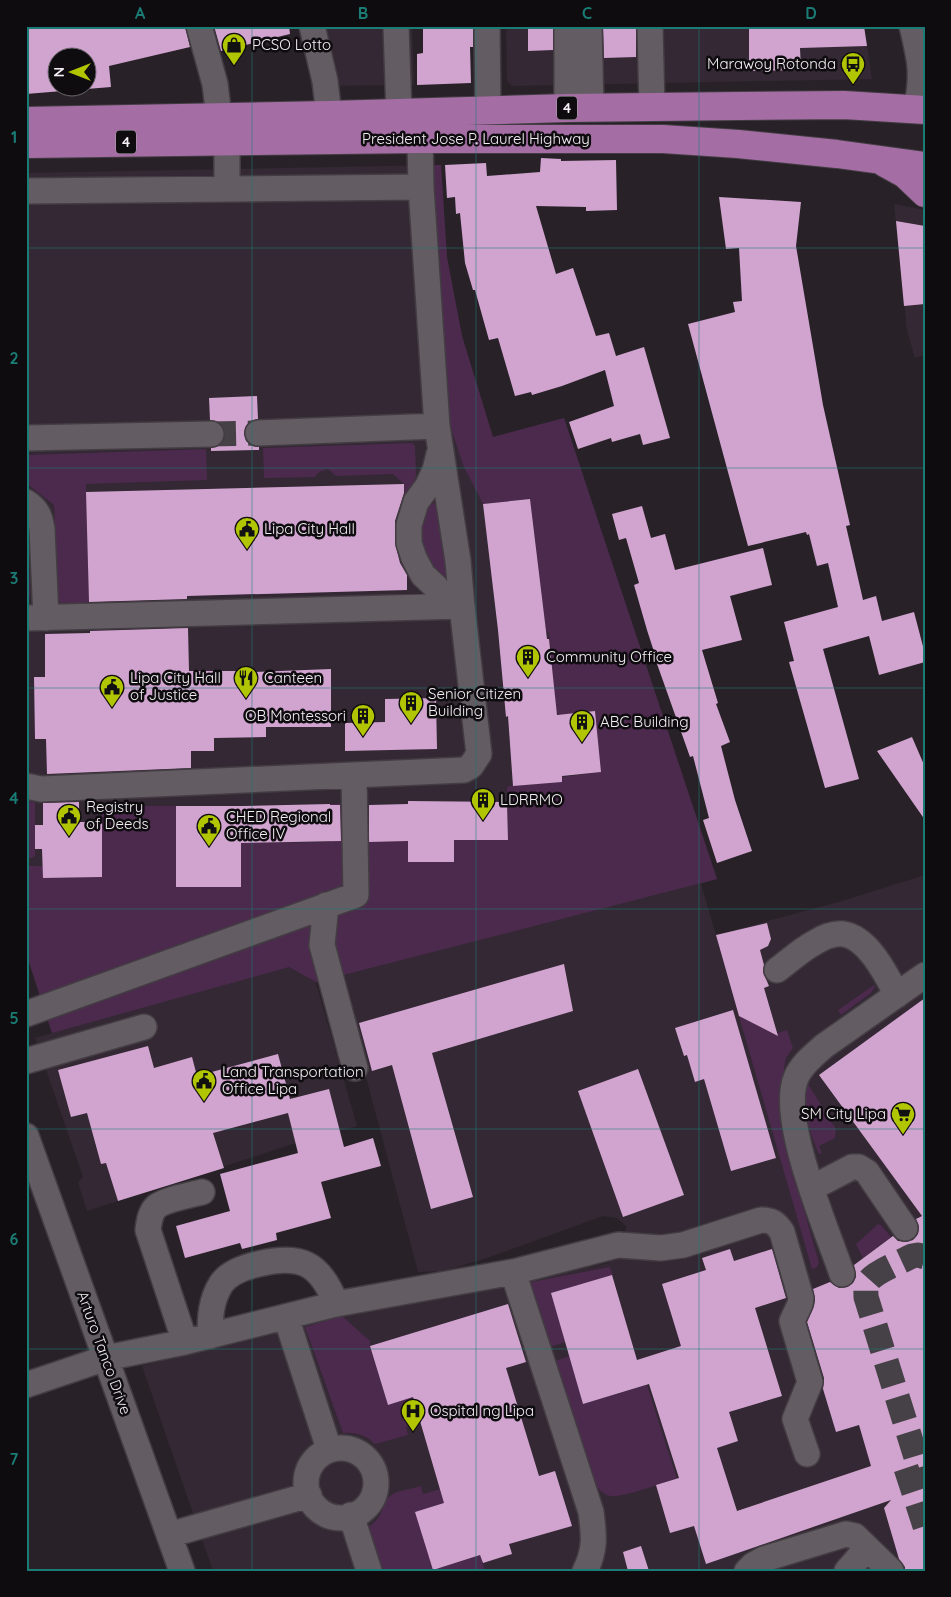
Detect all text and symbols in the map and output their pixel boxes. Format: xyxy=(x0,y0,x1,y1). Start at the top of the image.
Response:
text: A xyxy=(135,3,146,23)
text: B xyxy=(358,3,368,23)
text: C xyxy=(582,3,592,23)
text: D xyxy=(805,3,817,23)
shop icon: PCSO Lotto xyxy=(221,32,247,66)
place label: PCSO Lotto xyxy=(252,35,331,54)
north arrow xyxy=(48,48,98,98)
bus stop icon: Marawoy Rotonda xyxy=(840,51,866,85)
place label: Marawoy Rotonda xyxy=(707,54,836,73)
text: N xyxy=(50,67,68,77)
road number: 4 xyxy=(557,96,577,120)
text: 1 xyxy=(11,127,17,147)
street label: President Jose P. Laurel Highway xyxy=(362,129,590,148)
road number: 4 xyxy=(116,130,136,154)
text: 2 xyxy=(9,348,19,368)
public building icon: Lipa City Hall xyxy=(234,516,260,550)
place label: Lipa City Hall xyxy=(264,519,355,538)
text: 3 xyxy=(10,568,18,588)
building icon: Community Office xyxy=(515,644,541,678)
place label: Community Office xyxy=(546,647,672,666)
restaurant icon: Canteen xyxy=(233,665,259,699)
place label: Lipa City Hall of Justice xyxy=(130,668,221,704)
place label: Canteen xyxy=(264,668,322,687)
public building icon: Lipa City Hall of Justice xyxy=(99,674,125,708)
place label: Senior Citizen Building xyxy=(428,684,521,720)
building icon: Senior Citizen Building xyxy=(398,690,424,724)
building icon: OB Montessori xyxy=(350,703,376,737)
place label: OB Montessori xyxy=(245,706,346,725)
building icon: ABC Building xyxy=(569,709,595,743)
place label: ABC Building xyxy=(600,712,689,731)
building icon: LDRRMO xyxy=(470,787,496,821)
text: 4 xyxy=(9,788,19,808)
place label: LDRRMO xyxy=(500,790,563,809)
place label: Registry of Deeds xyxy=(86,797,149,833)
public building icon: Registry of Deeds xyxy=(56,803,82,837)
place label: CHED Regional Office IV xyxy=(226,807,331,843)
public building icon: CHED Regional Office IV xyxy=(196,813,222,847)
text: 5 xyxy=(9,1008,19,1028)
place label: Land Transportation Office Lipa xyxy=(222,1062,364,1098)
public building icon: Land Transportation Office Lipa xyxy=(191,1068,217,1102)
supermarket icon: SM City Lipa xyxy=(890,1101,916,1135)
place label: SM City Lipa xyxy=(801,1104,886,1123)
text: 6 xyxy=(10,1229,19,1249)
street label: Arturo Tanco Drive xyxy=(73,1288,136,1417)
hospital icon: Ospital ng Lipa xyxy=(400,1398,426,1432)
place label: Ospital ng Lipa xyxy=(430,1401,534,1420)
text: 7 xyxy=(10,1449,19,1469)

